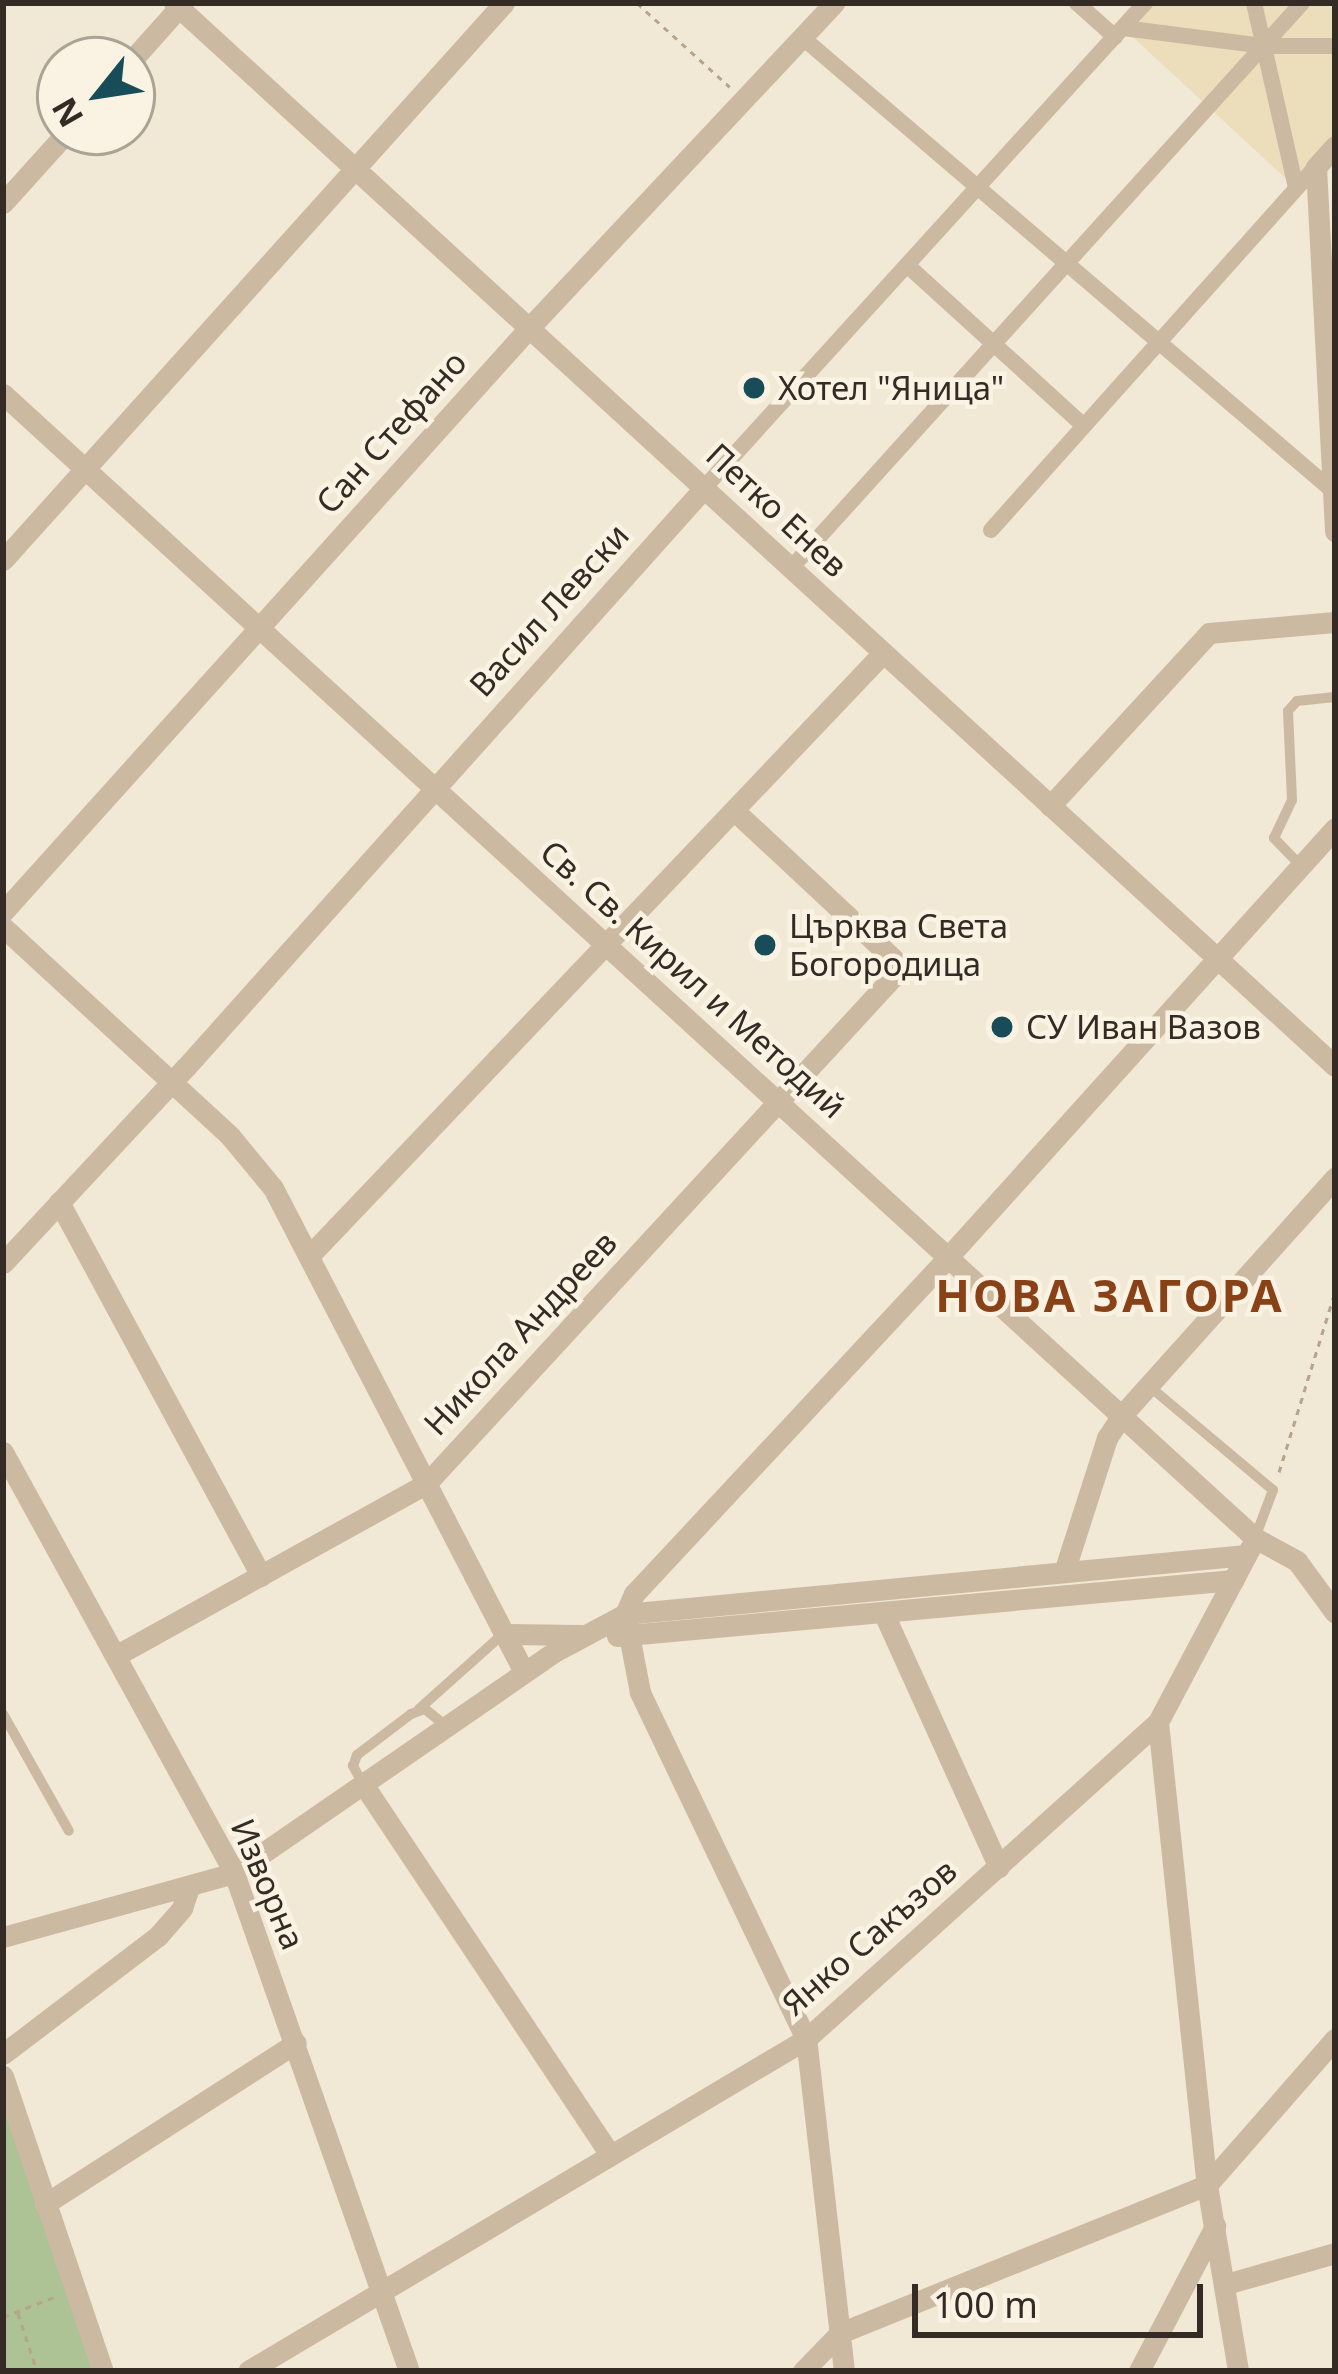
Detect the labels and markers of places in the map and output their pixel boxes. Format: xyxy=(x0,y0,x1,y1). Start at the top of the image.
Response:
place label: Хотел "Яница" xyxy=(778,368,1004,408)
marker: Хотел "Яница" xyxy=(741,375,767,401)
place label: Църква Света Богородица xyxy=(789,906,1008,984)
marker: Църква Света Богородица xyxy=(752,932,778,958)
place label: СУ Иван Вазов xyxy=(1026,1007,1261,1047)
marker: СУ Иван Вазов xyxy=(989,1014,1015,1040)

